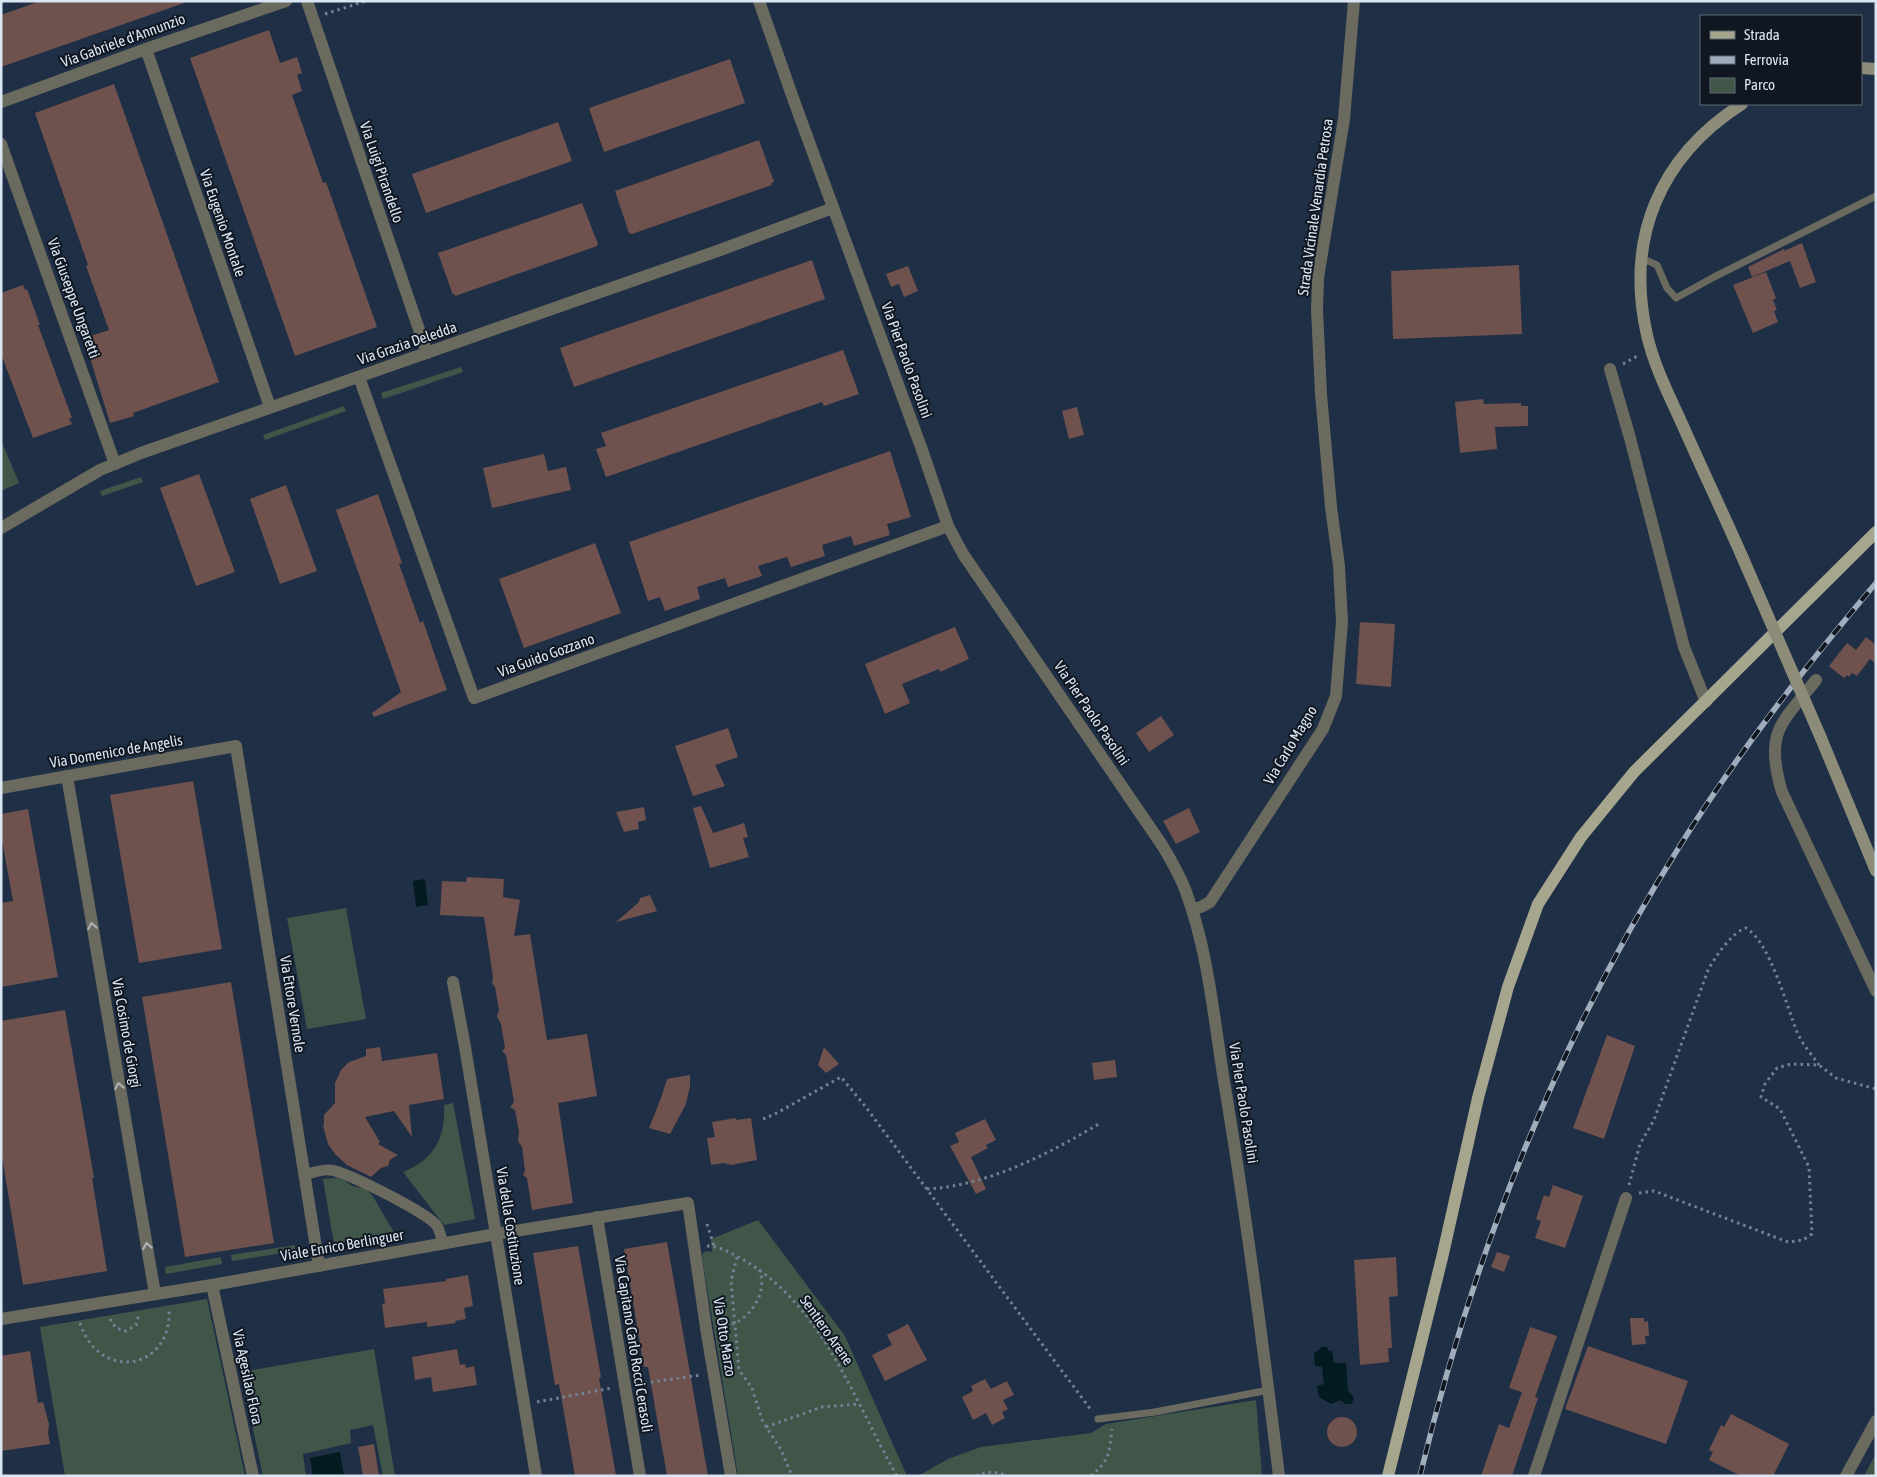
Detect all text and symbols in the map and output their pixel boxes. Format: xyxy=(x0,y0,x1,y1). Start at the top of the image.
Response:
street label: Via Gabriele d'Annunzio xyxy=(58,10,188,70)
legend xyxy=(1700,15,1862,105)
text: Strada xyxy=(1744,26,1780,43)
text: Ferrovia xyxy=(1744,51,1789,68)
text: Parco xyxy=(1744,76,1775,93)
street label: Strada Vicinale Venardia Petrosa xyxy=(1294,117,1336,297)
street label: Via Luigi Pirandello xyxy=(357,119,407,225)
street label: Via Eugenio Montale xyxy=(197,167,249,279)
street label: Via Giuseppe Ungaretti xyxy=(44,236,104,360)
street label: Via Pier Paolo Pasolini xyxy=(878,300,936,420)
street label: Via Grazia Deledda xyxy=(355,318,459,368)
street label: Via Guido Gozzano xyxy=(495,630,597,680)
street label: Via Pier Paolo Pasolini xyxy=(1051,658,1133,768)
street label: Via Carlo Magno xyxy=(1260,703,1320,787)
street label: Via Domenico de Angelis xyxy=(48,731,184,771)
one-way arrow xyxy=(88,922,98,930)
street label: Via Ettore Vernole xyxy=(277,954,309,1054)
street label: Via Cosimo de Giorgi xyxy=(109,977,145,1089)
street label: Via Pier Paolo Pasolini xyxy=(1226,1041,1262,1165)
one-way arrow xyxy=(115,1082,125,1090)
street label: Via della Costituzione xyxy=(493,1166,529,1286)
street label: Viale Enrico Berlinguer xyxy=(279,1226,405,1264)
one-way arrow xyxy=(142,1242,152,1251)
street label: Via Capitano Carlo Rocci Cerasoli xyxy=(612,1255,656,1433)
street label: Sentiero Arene xyxy=(797,1292,857,1368)
street label: Via Otto Marzo xyxy=(710,1296,740,1378)
street label: Via Agesilao Flora xyxy=(230,1328,266,1426)

